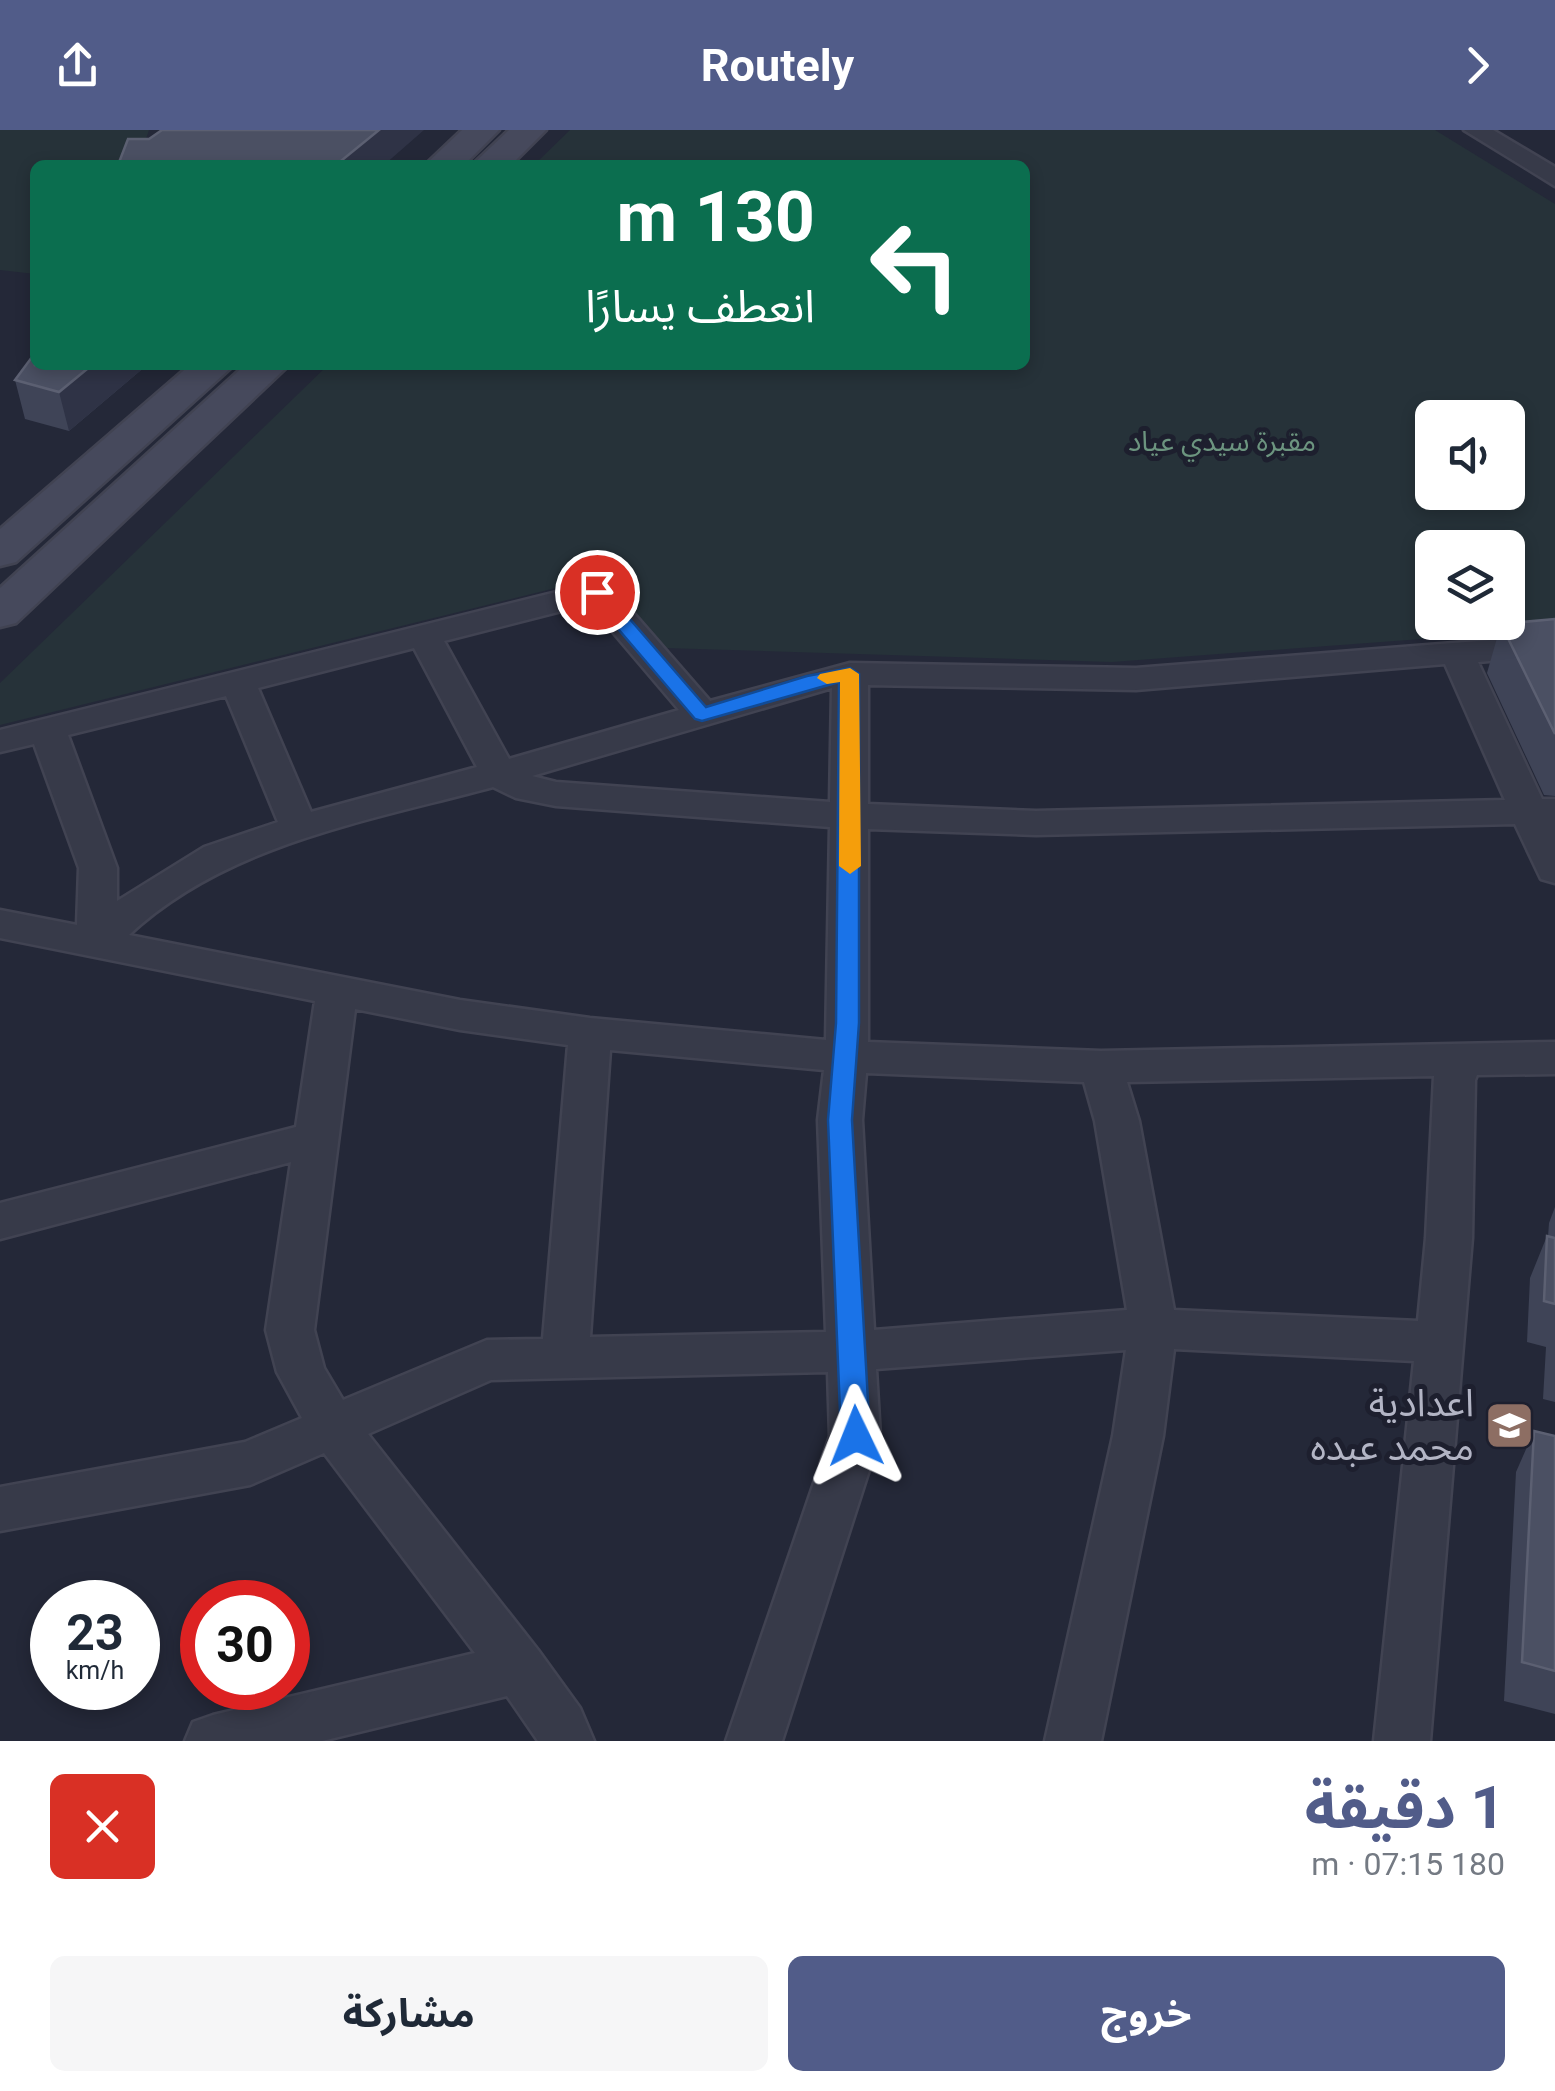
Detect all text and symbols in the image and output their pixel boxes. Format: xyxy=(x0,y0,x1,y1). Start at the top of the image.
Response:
icon: share xyxy=(50,38,105,93)
icon: forward xyxy=(1450,38,1505,93)
text: Routely xyxy=(701,39,854,92)
text: 130 m xyxy=(616,176,815,258)
icon: left xyxy=(850,200,980,330)
text: انعطف يسارًا xyxy=(585,280,815,333)
map controls xyxy=(1415,400,1525,640)
button: sound xyxy=(1415,400,1525,510)
park label: مقبرة سيدي عياد xyxy=(1128,425,1316,462)
button: layers xyxy=(1415,530,1525,640)
pin xyxy=(555,550,640,635)
icon: arrive xyxy=(570,565,625,620)
place label: اعدادية محمد عبده xyxy=(1310,1381,1474,1469)
position arrow xyxy=(804,1384,908,1488)
school or university icon: اعدادية محمد عبده xyxy=(1483,1399,1535,1451)
speed limit sign: 30 xyxy=(180,1580,310,1710)
text: 23 xyxy=(66,1604,124,1662)
text: km/h xyxy=(66,1656,124,1685)
text: 1 دقيقة xyxy=(1305,1772,1505,1843)
button: close xyxy=(50,1774,155,1879)
text: 180 m · 07:15 xyxy=(1311,1845,1505,1883)
button: مشاركة xyxy=(50,1956,768,2071)
button: خروج xyxy=(788,1956,1505,2071)

